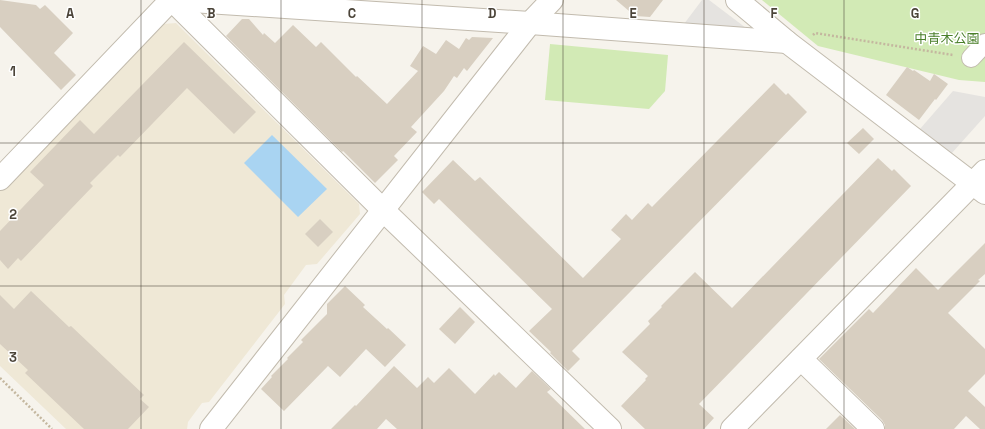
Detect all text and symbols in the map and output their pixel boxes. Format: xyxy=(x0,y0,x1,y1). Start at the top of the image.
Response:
text: A xyxy=(66,5,75,22)
text: B xyxy=(207,5,216,22)
text: C xyxy=(348,5,356,22)
text: D xyxy=(488,5,497,22)
text: E xyxy=(629,5,637,22)
text: F xyxy=(771,5,778,22)
text: G xyxy=(911,5,919,22)
park label: 中青木公園 xyxy=(914,30,980,47)
text: 1 xyxy=(10,63,16,80)
text: 2 xyxy=(9,206,17,223)
text: 3 xyxy=(9,349,17,366)

